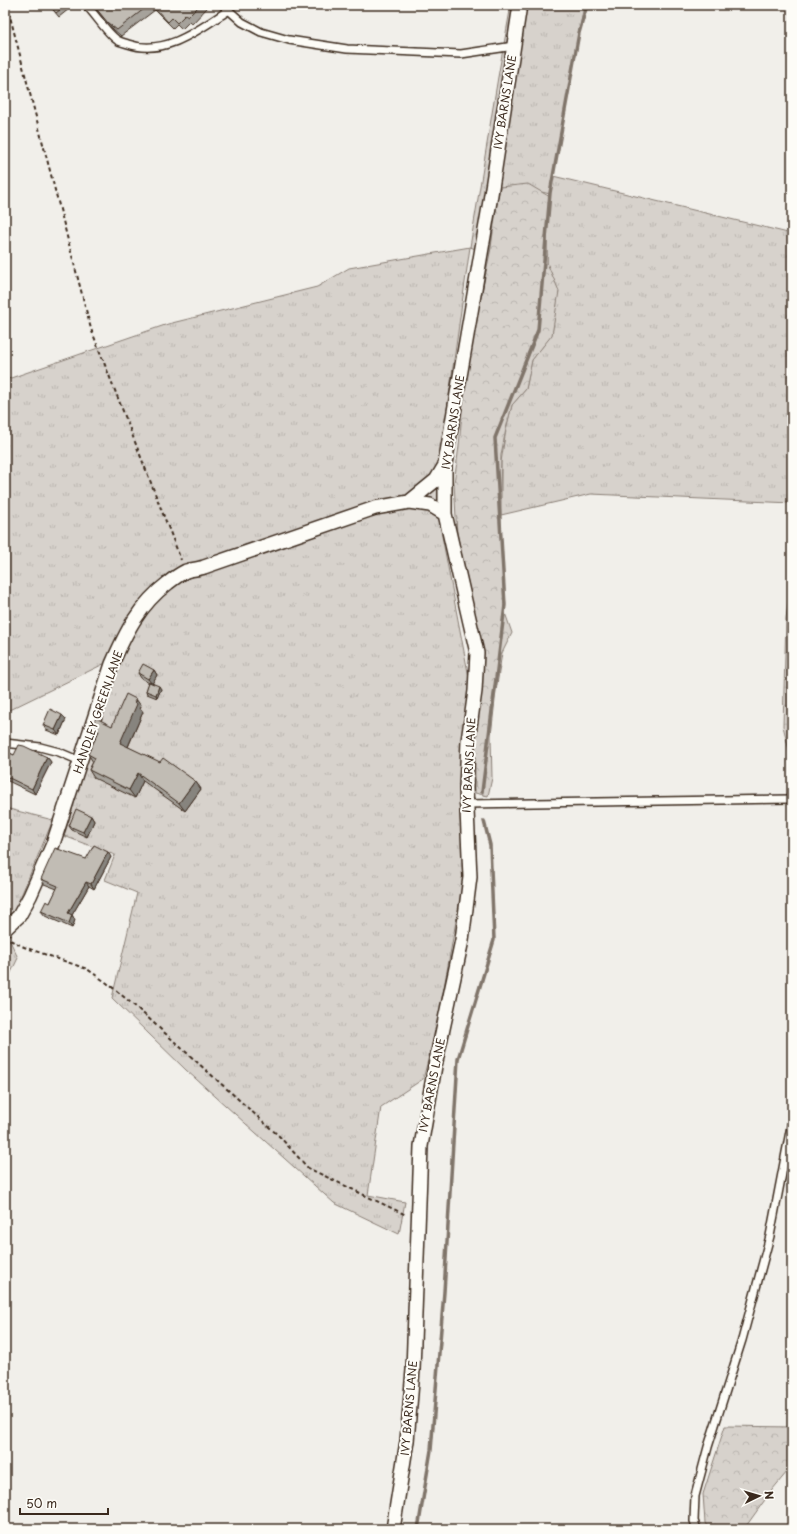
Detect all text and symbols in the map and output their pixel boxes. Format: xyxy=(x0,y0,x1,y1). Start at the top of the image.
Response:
street label: IVY BARNS LANE xyxy=(489,53,520,150)
street label: IVY BARNS LANE xyxy=(437,373,468,470)
street label: HANDLEY GREEN LANE xyxy=(68,648,127,776)
street label: IVY BARNS LANE xyxy=(458,717,479,813)
street label: IVY BARNS LANE xyxy=(414,1036,449,1133)
street label: IVY BARNS LANE xyxy=(396,1360,421,1456)
north arrow xyxy=(739,1476,779,1516)
scale bar xyxy=(20,1490,108,1516)
text: N xyxy=(761,1490,778,1500)
text: 50 m xyxy=(26,1494,57,1512)

